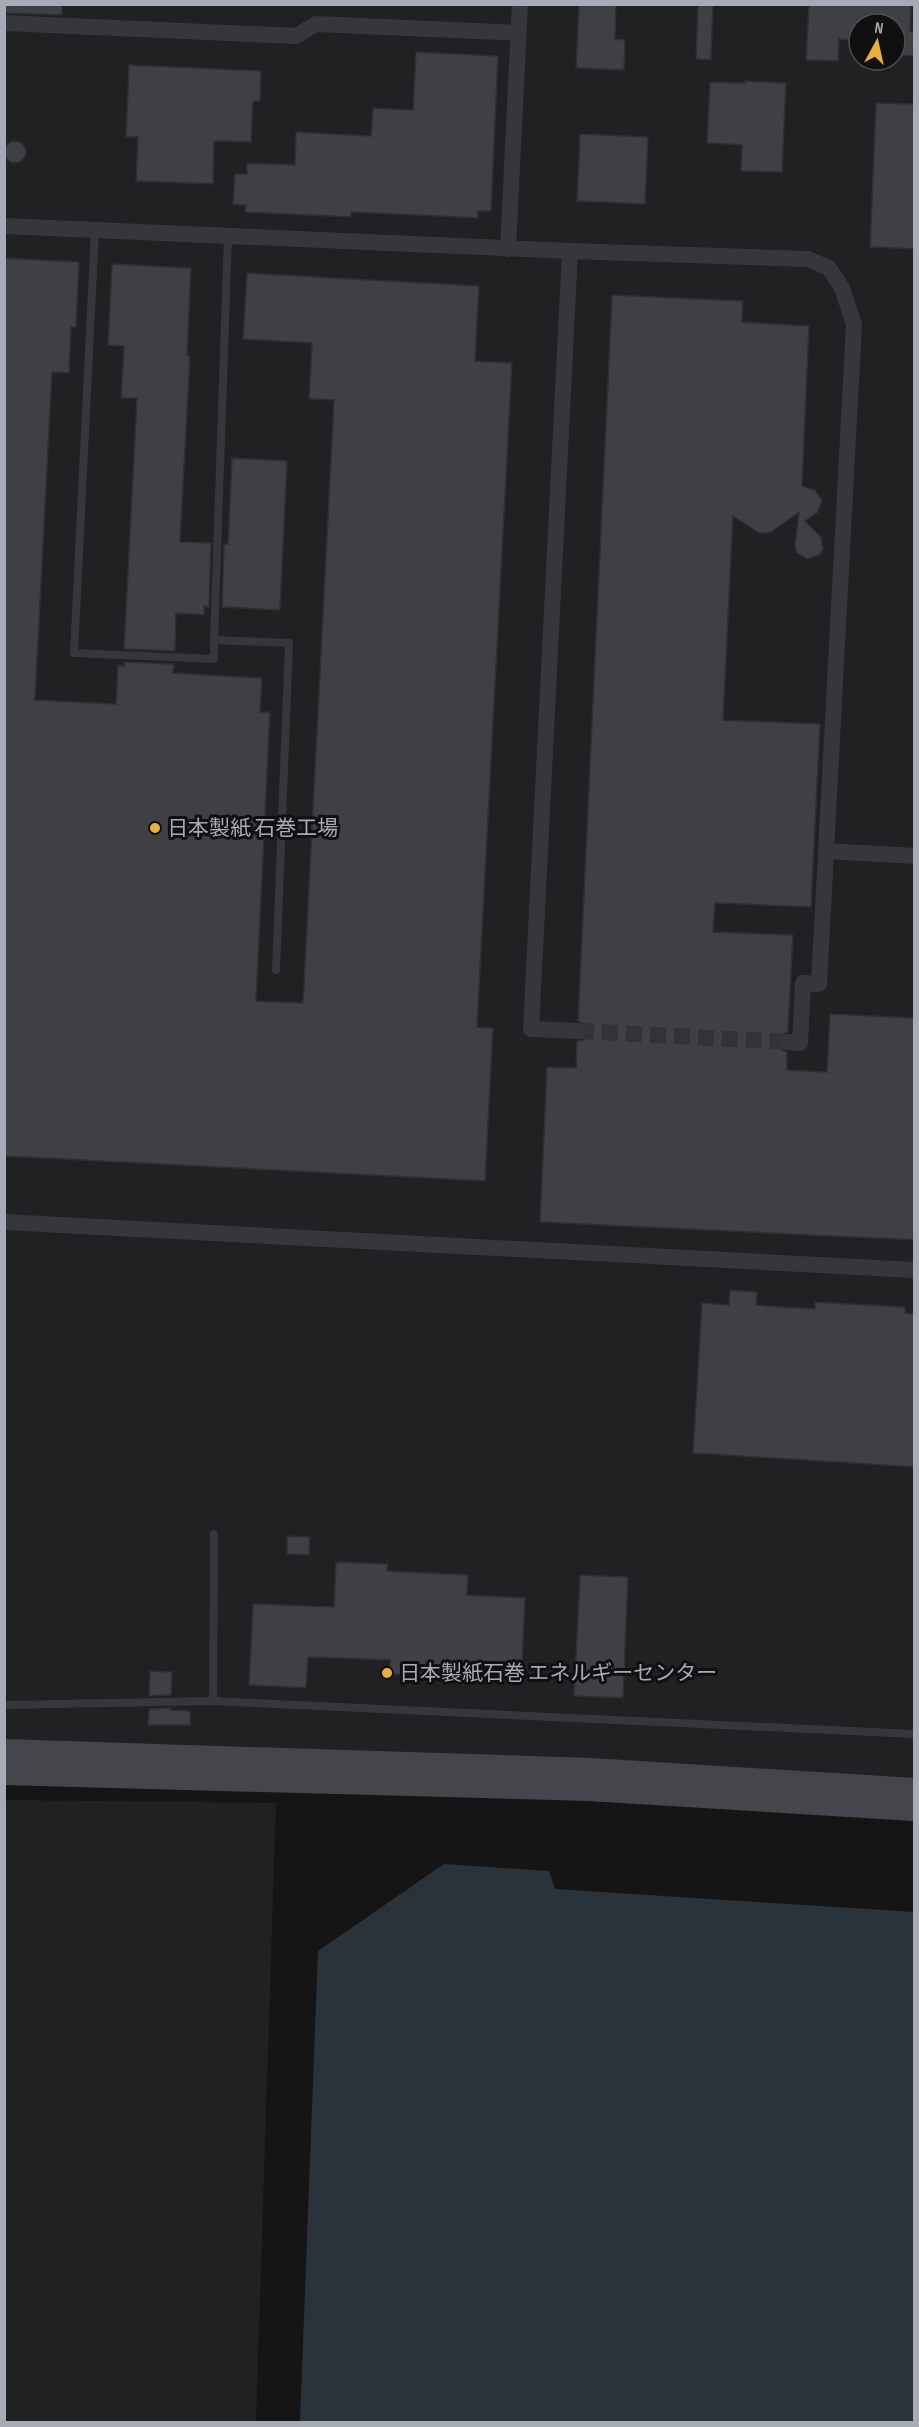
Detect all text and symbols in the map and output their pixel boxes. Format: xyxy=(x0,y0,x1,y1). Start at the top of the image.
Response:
north arrow xyxy=(847,12,907,72)
text: N xyxy=(873,19,884,39)
place label: 日本製紙 石巻工場 xyxy=(167,816,338,841)
marker: 日本製紙 石巻工場 xyxy=(148,821,162,835)
place label: 日本製紙石巻 エネルギーセンター xyxy=(399,1661,717,1686)
marker: 日本製紙石巻 エネルギーセンター xyxy=(380,1666,394,1680)

